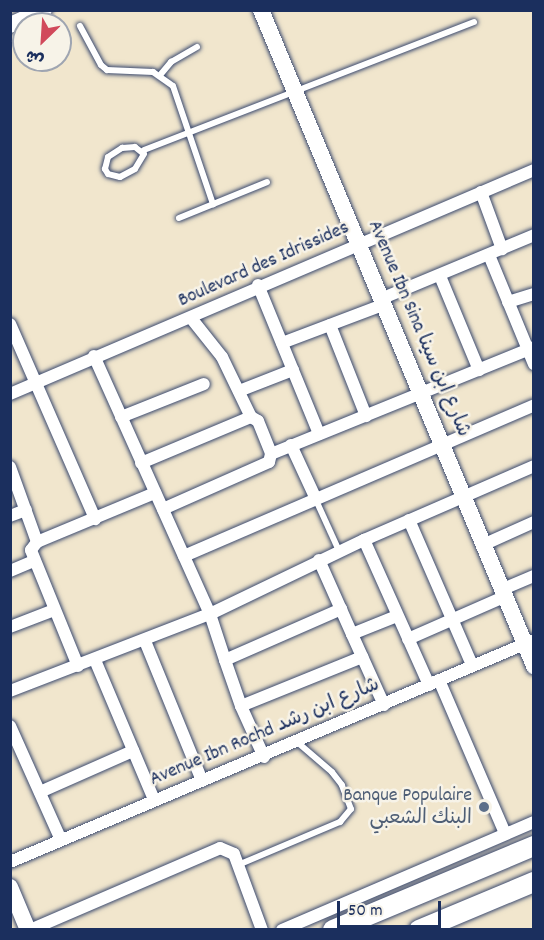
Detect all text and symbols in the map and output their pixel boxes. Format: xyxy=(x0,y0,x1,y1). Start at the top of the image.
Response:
north arrow xyxy=(12,12,72,72)
text: ش xyxy=(22,43,48,71)
street label: Boulevard des Idrissides xyxy=(175,216,353,314)
street label: Avenue Ibn Sina شارع ابن سينا xyxy=(361,217,475,441)
street label: Avenue Ibn Rochd شارع ابن رشد xyxy=(146,674,384,792)
place label: Banque Populaire البنك الشعبي xyxy=(343,784,472,831)
marker: Banque Populaire البنك الشعبي xyxy=(477,800,491,814)
scale bar xyxy=(340,889,444,927)
text: 50 m xyxy=(348,899,383,924)

